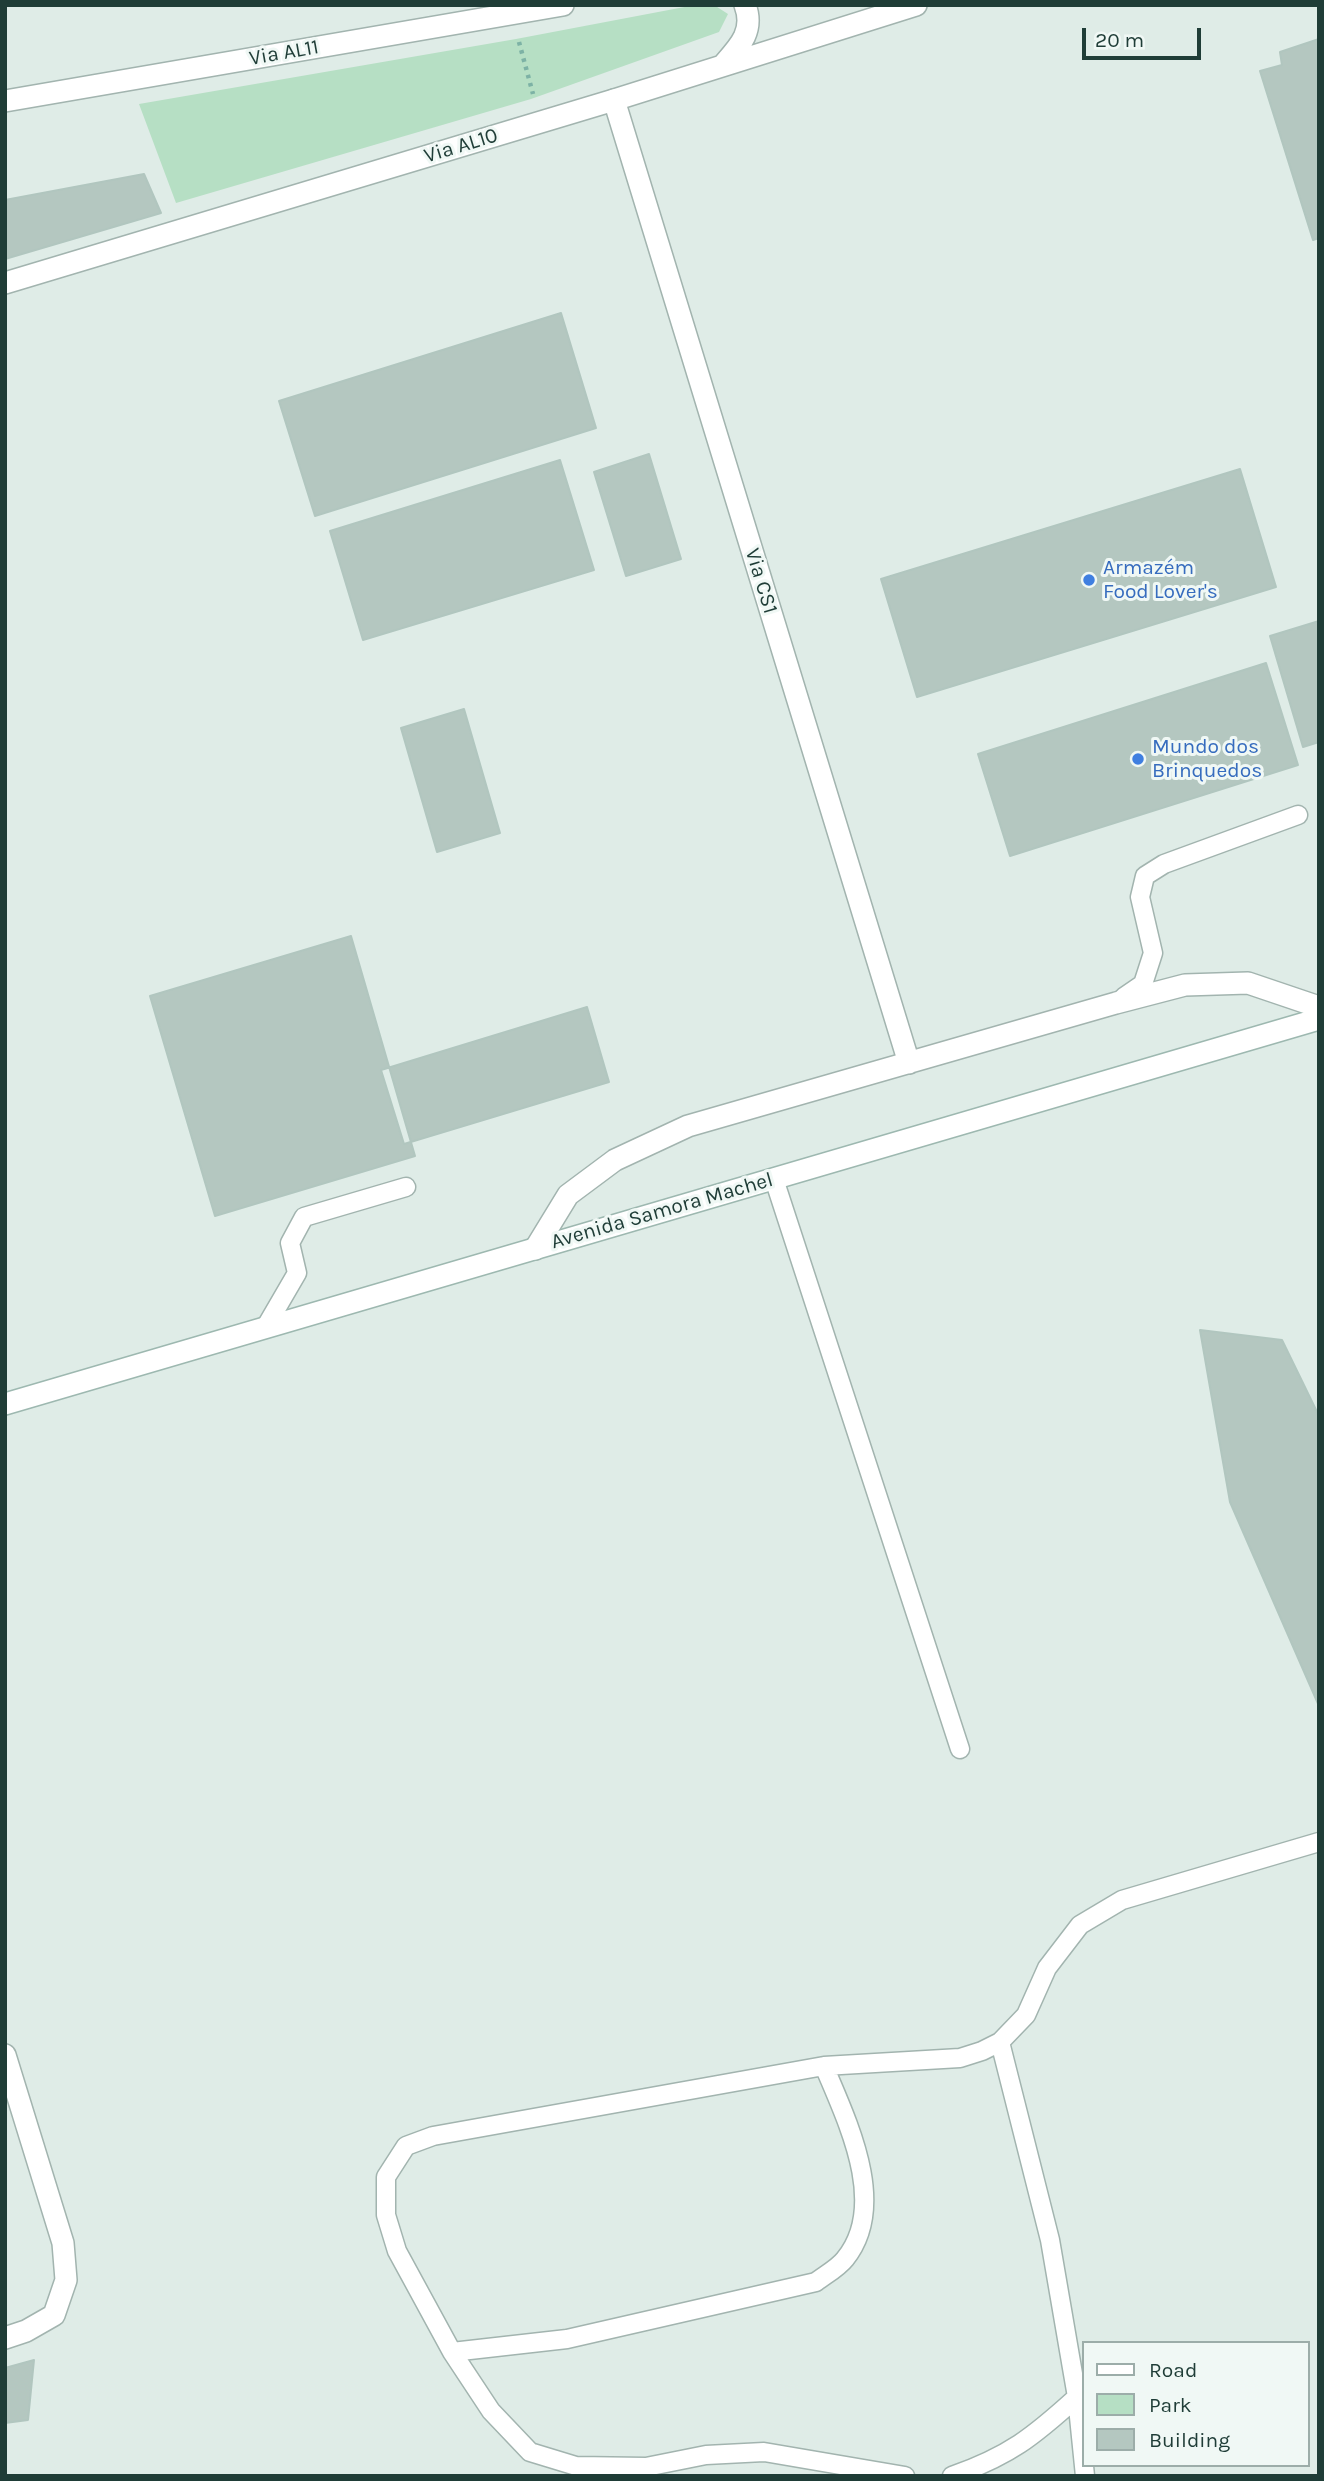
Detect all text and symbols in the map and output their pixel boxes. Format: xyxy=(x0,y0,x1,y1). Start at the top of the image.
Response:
scale bar xyxy=(1086,14,1205,58)
text: 20 m xyxy=(1095,28,1144,52)
street label: Via AL11 xyxy=(247,34,321,72)
street label: Via AL10 xyxy=(421,123,501,169)
street label: Via CS1 xyxy=(739,545,783,617)
place label: Armazém Food Lover's xyxy=(1103,555,1218,605)
marker: Armazém Food Lover's xyxy=(1081,572,1097,588)
place label: Mundo dos Brinquedos xyxy=(1152,734,1262,784)
marker: Mundo dos Brinquedos xyxy=(1130,751,1146,767)
street label: Avenida Samora Machel xyxy=(548,1167,776,1255)
legend xyxy=(1082,2341,1310,2467)
text: Road xyxy=(1149,2358,1197,2382)
text: Park xyxy=(1149,2393,1192,2417)
text: Building xyxy=(1149,2428,1230,2452)

